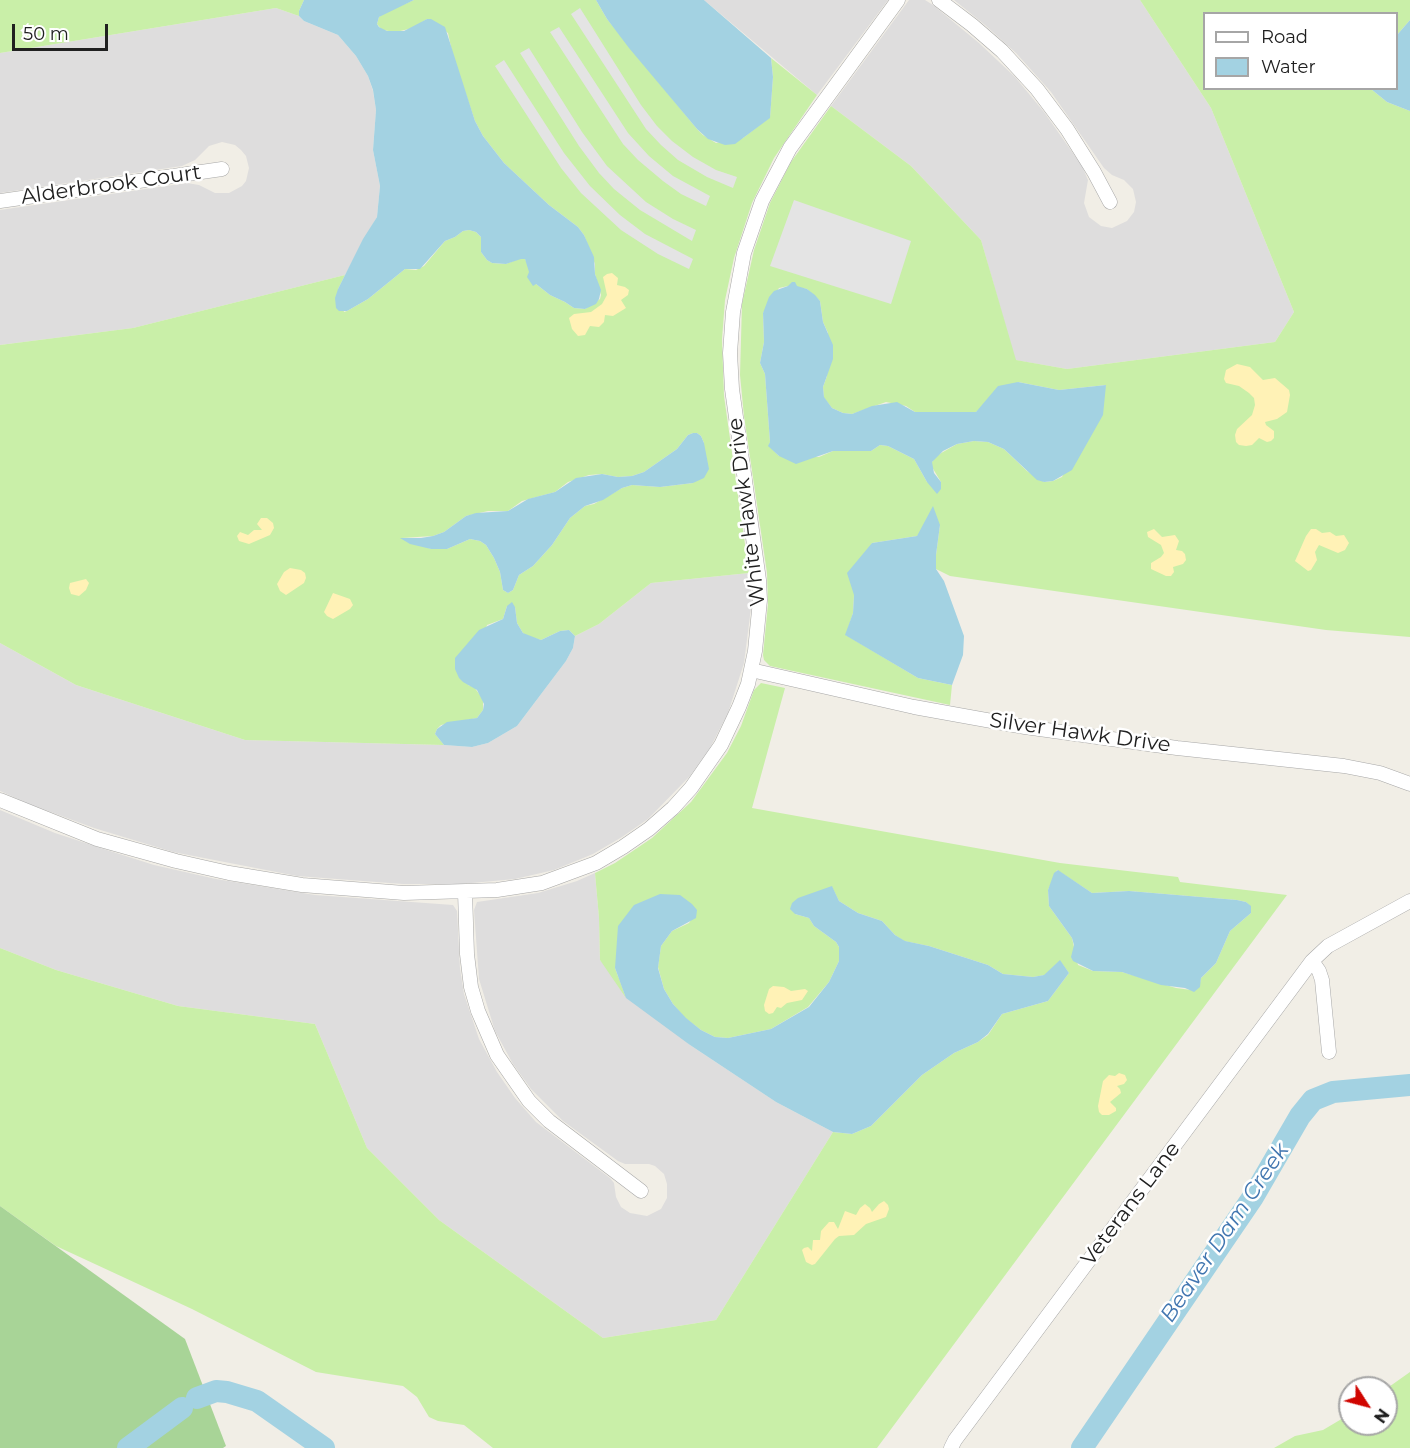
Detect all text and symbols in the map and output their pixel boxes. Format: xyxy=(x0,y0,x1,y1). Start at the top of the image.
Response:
scale bar xyxy=(15,12,111,50)
legend xyxy=(1203,12,1398,90)
text: 50 m xyxy=(23,23,69,45)
text: Road xyxy=(1261,26,1308,48)
text: Water xyxy=(1261,56,1316,78)
street label: Alderbrook Court xyxy=(19,160,203,210)
street label: White Hawk Drive xyxy=(723,416,771,608)
street label: Silver Hawk Drive xyxy=(988,708,1172,758)
street label: Veterans Lane xyxy=(1076,1137,1186,1271)
water label: Beaver Dam Creek xyxy=(1155,1138,1295,1328)
north arrow xyxy=(1338,1376,1398,1436)
text: N xyxy=(1370,1405,1393,1427)

